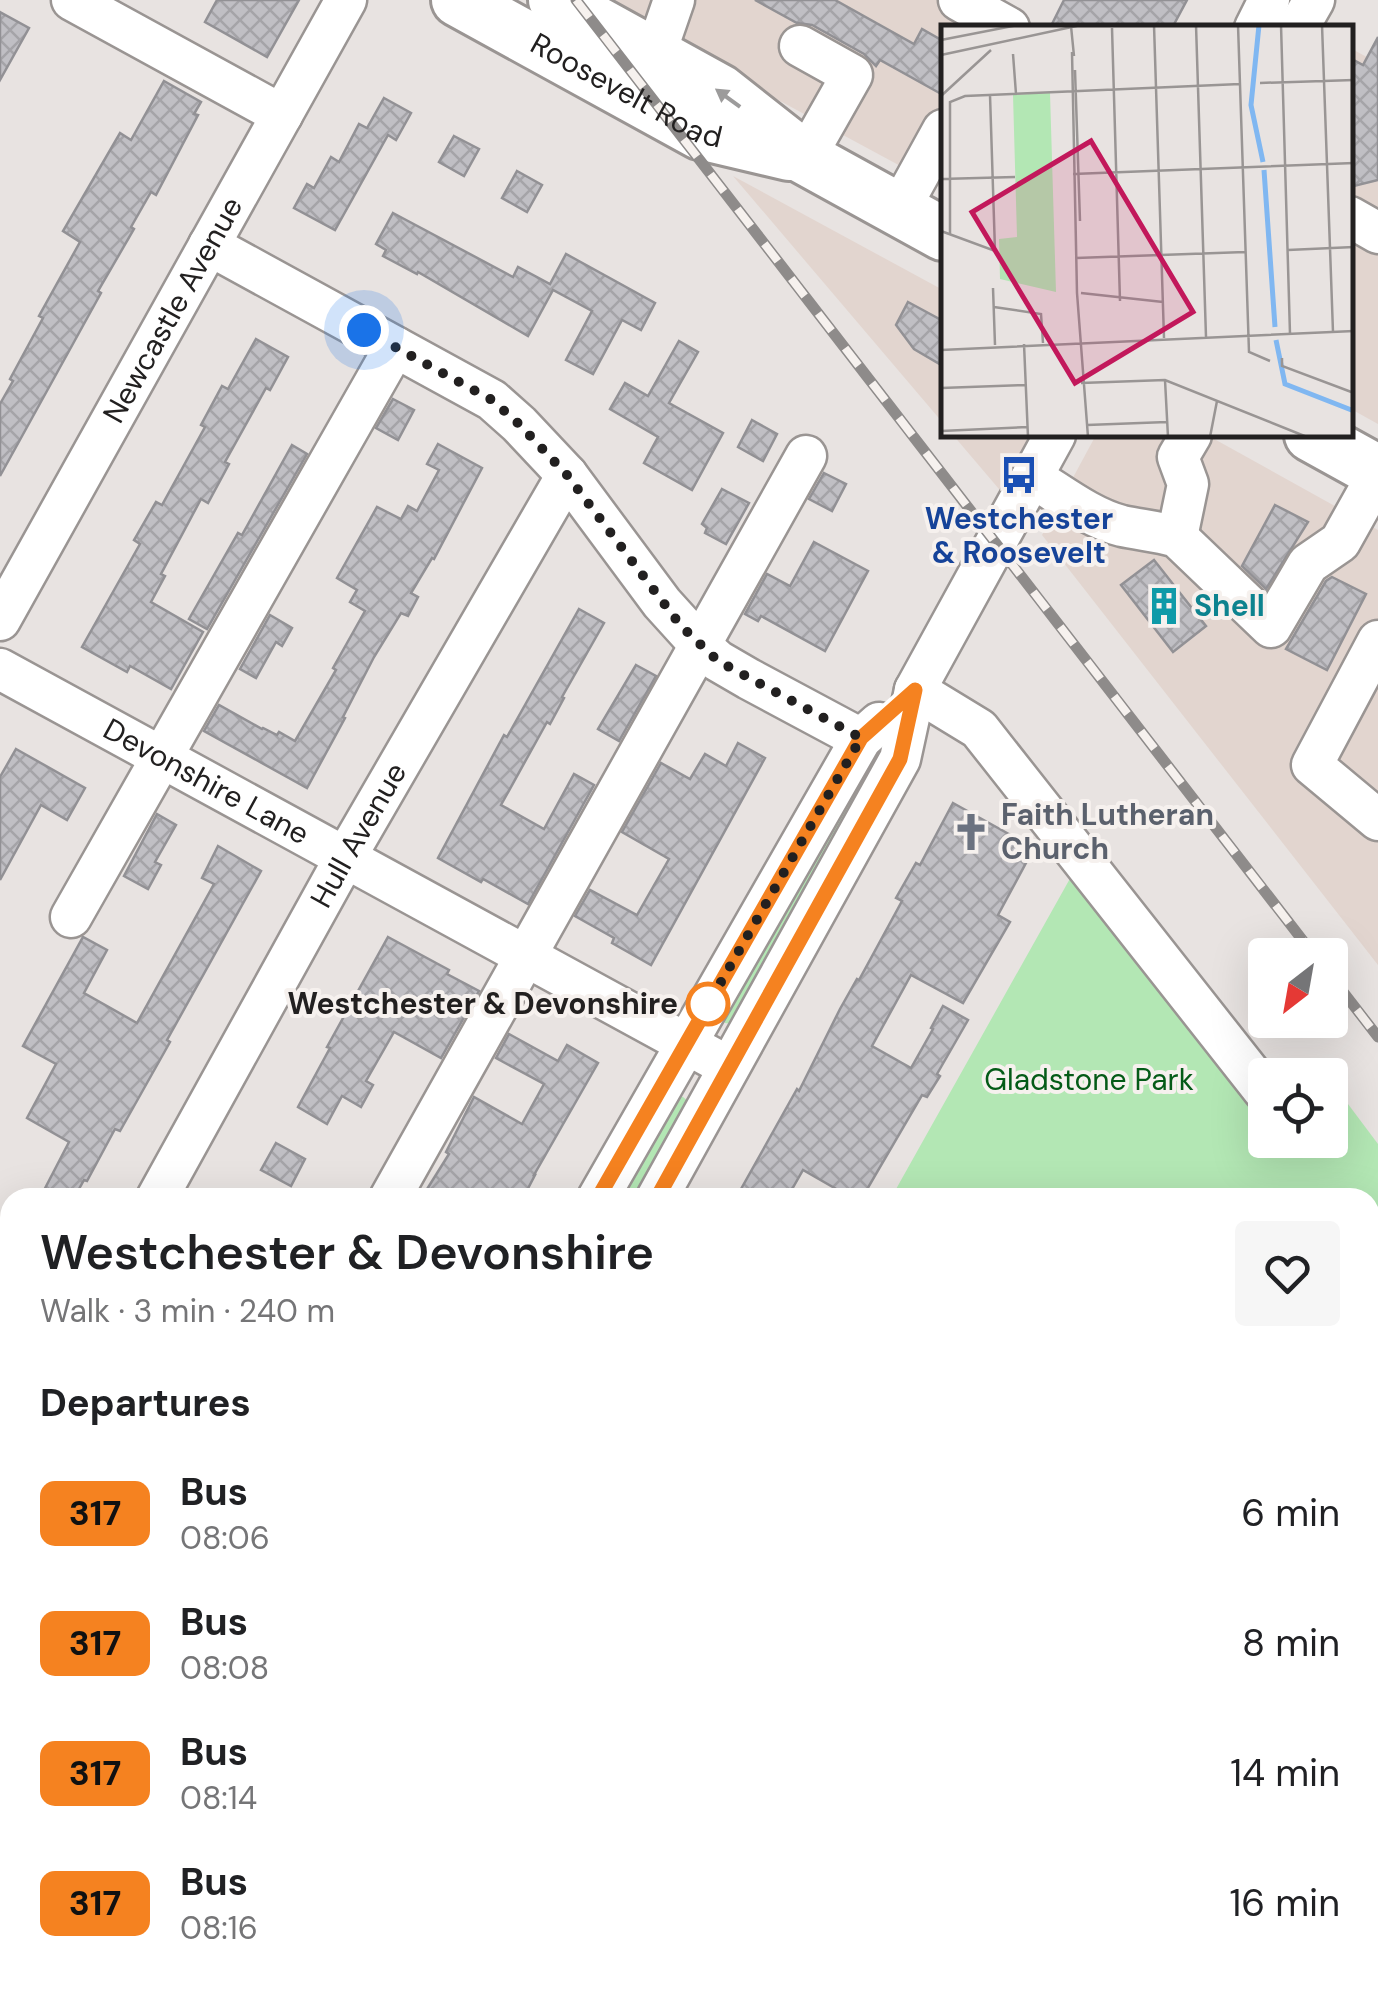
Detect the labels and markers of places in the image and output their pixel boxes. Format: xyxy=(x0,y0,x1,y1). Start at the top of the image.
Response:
bus stop icon: Westchester & Roosevelt xyxy=(998,454,1040,496)
place label: Westchester & Roosevelt xyxy=(925,499,1113,572)
building icon: Shell xyxy=(1143,585,1185,627)
place label: Shell xyxy=(1194,586,1265,625)
place label: Faith Lutheran Church xyxy=(1001,795,1214,868)
church icon: Faith Lutheran Church xyxy=(950,811,992,853)
marker: Westchester & Devonshire xyxy=(687,983,729,1025)
place label: Westchester & Devonshire xyxy=(288,984,678,1023)

